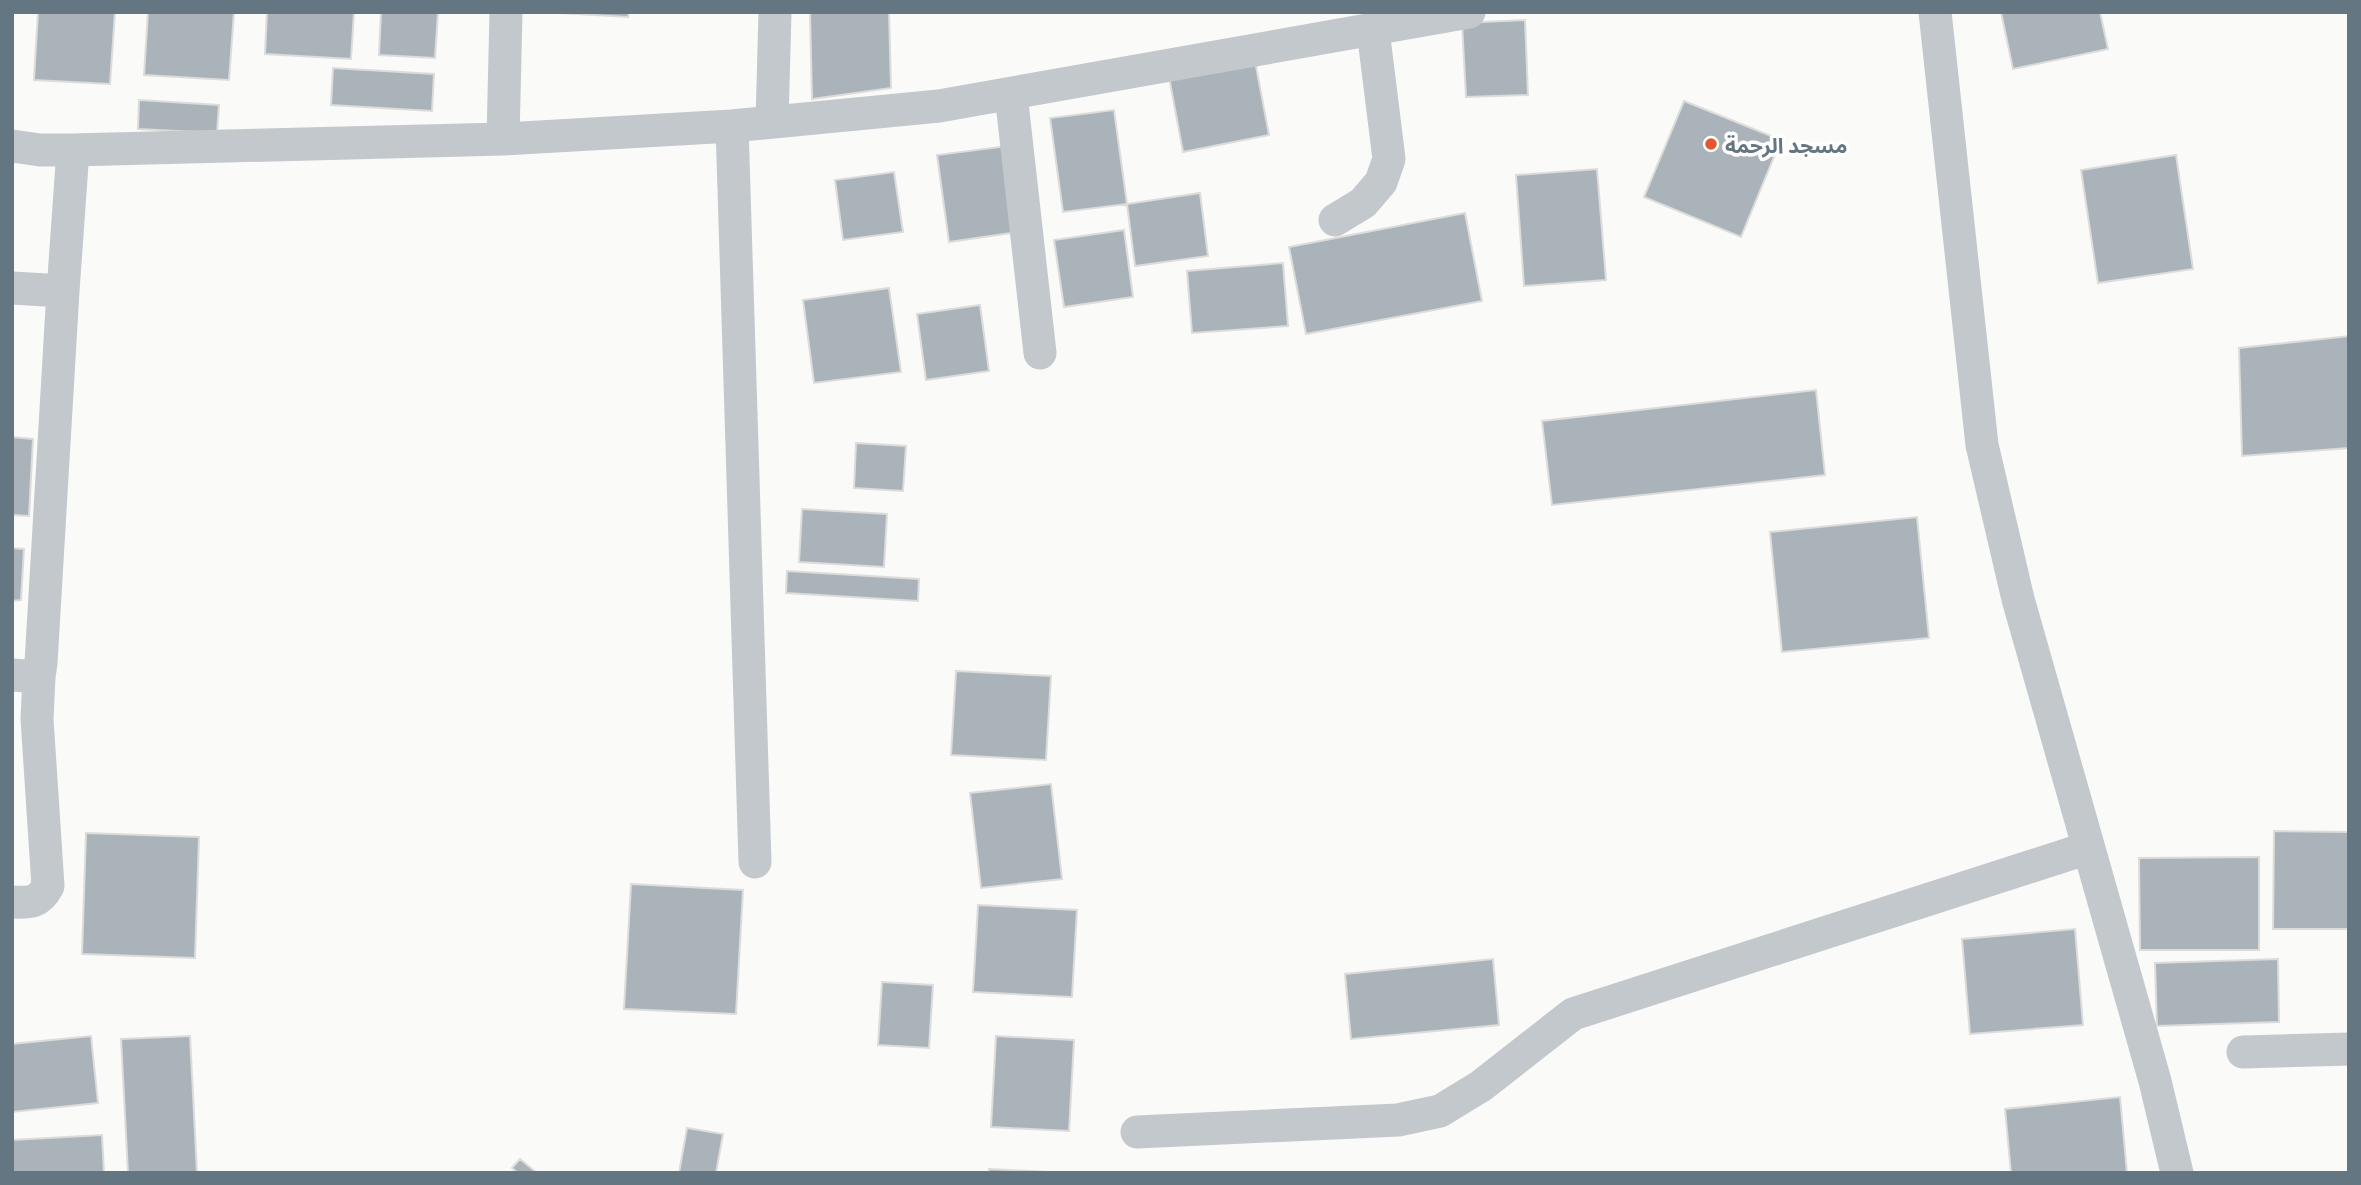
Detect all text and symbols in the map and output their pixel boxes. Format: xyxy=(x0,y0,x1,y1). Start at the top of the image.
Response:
place label: مسجد الرحمة xyxy=(1725,132,1847,158)
marker: مسجد الرحمة xyxy=(1703,136,1719,152)

